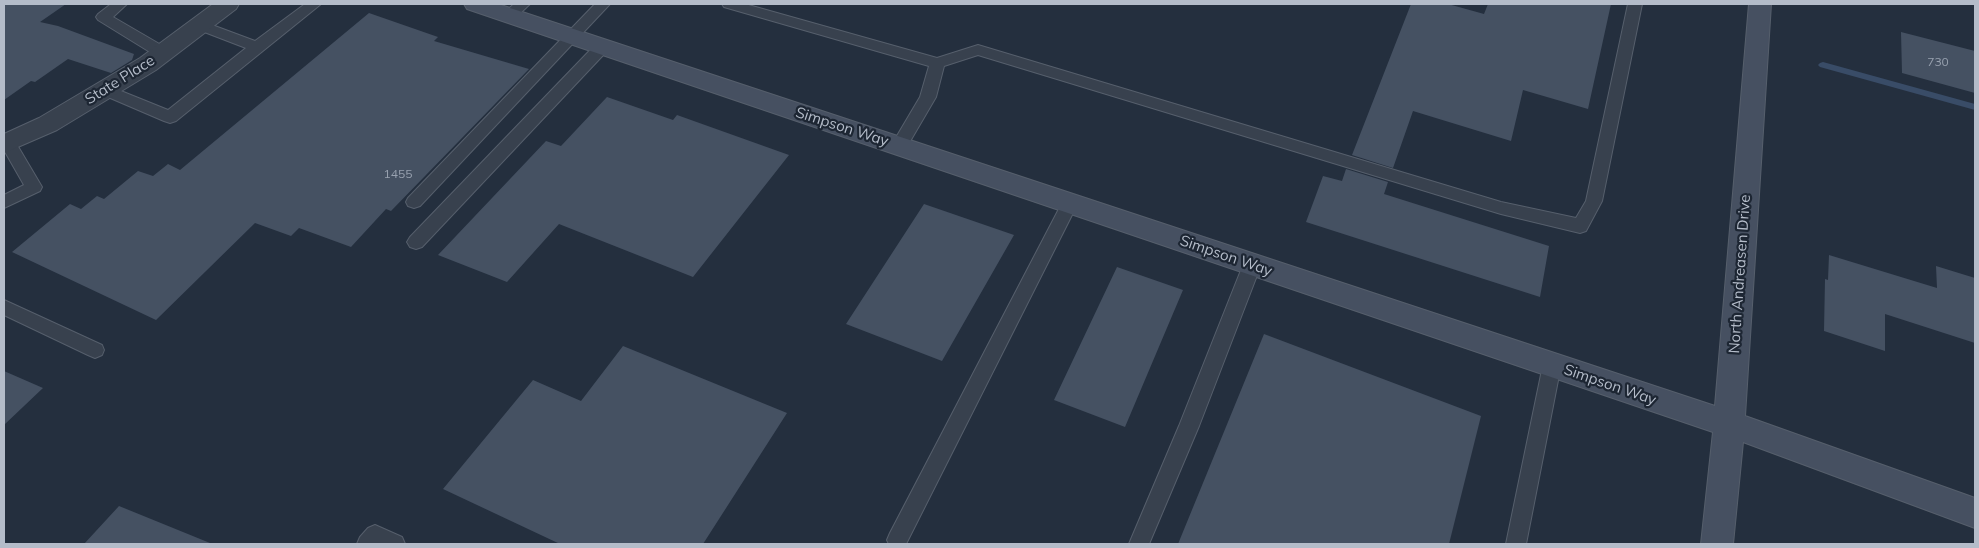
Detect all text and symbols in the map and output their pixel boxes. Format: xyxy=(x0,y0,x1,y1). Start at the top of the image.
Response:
street label: State Place xyxy=(82,52,158,108)
house number: 730 xyxy=(1927,55,1949,69)
street label: Simpson Way xyxy=(793,104,891,150)
house number: 1455 xyxy=(384,167,412,181)
street label: North Andreasen Drive xyxy=(1725,194,1755,354)
street label: Simpson Way xyxy=(1177,232,1275,280)
street label: Simpson Way xyxy=(1561,361,1659,409)

